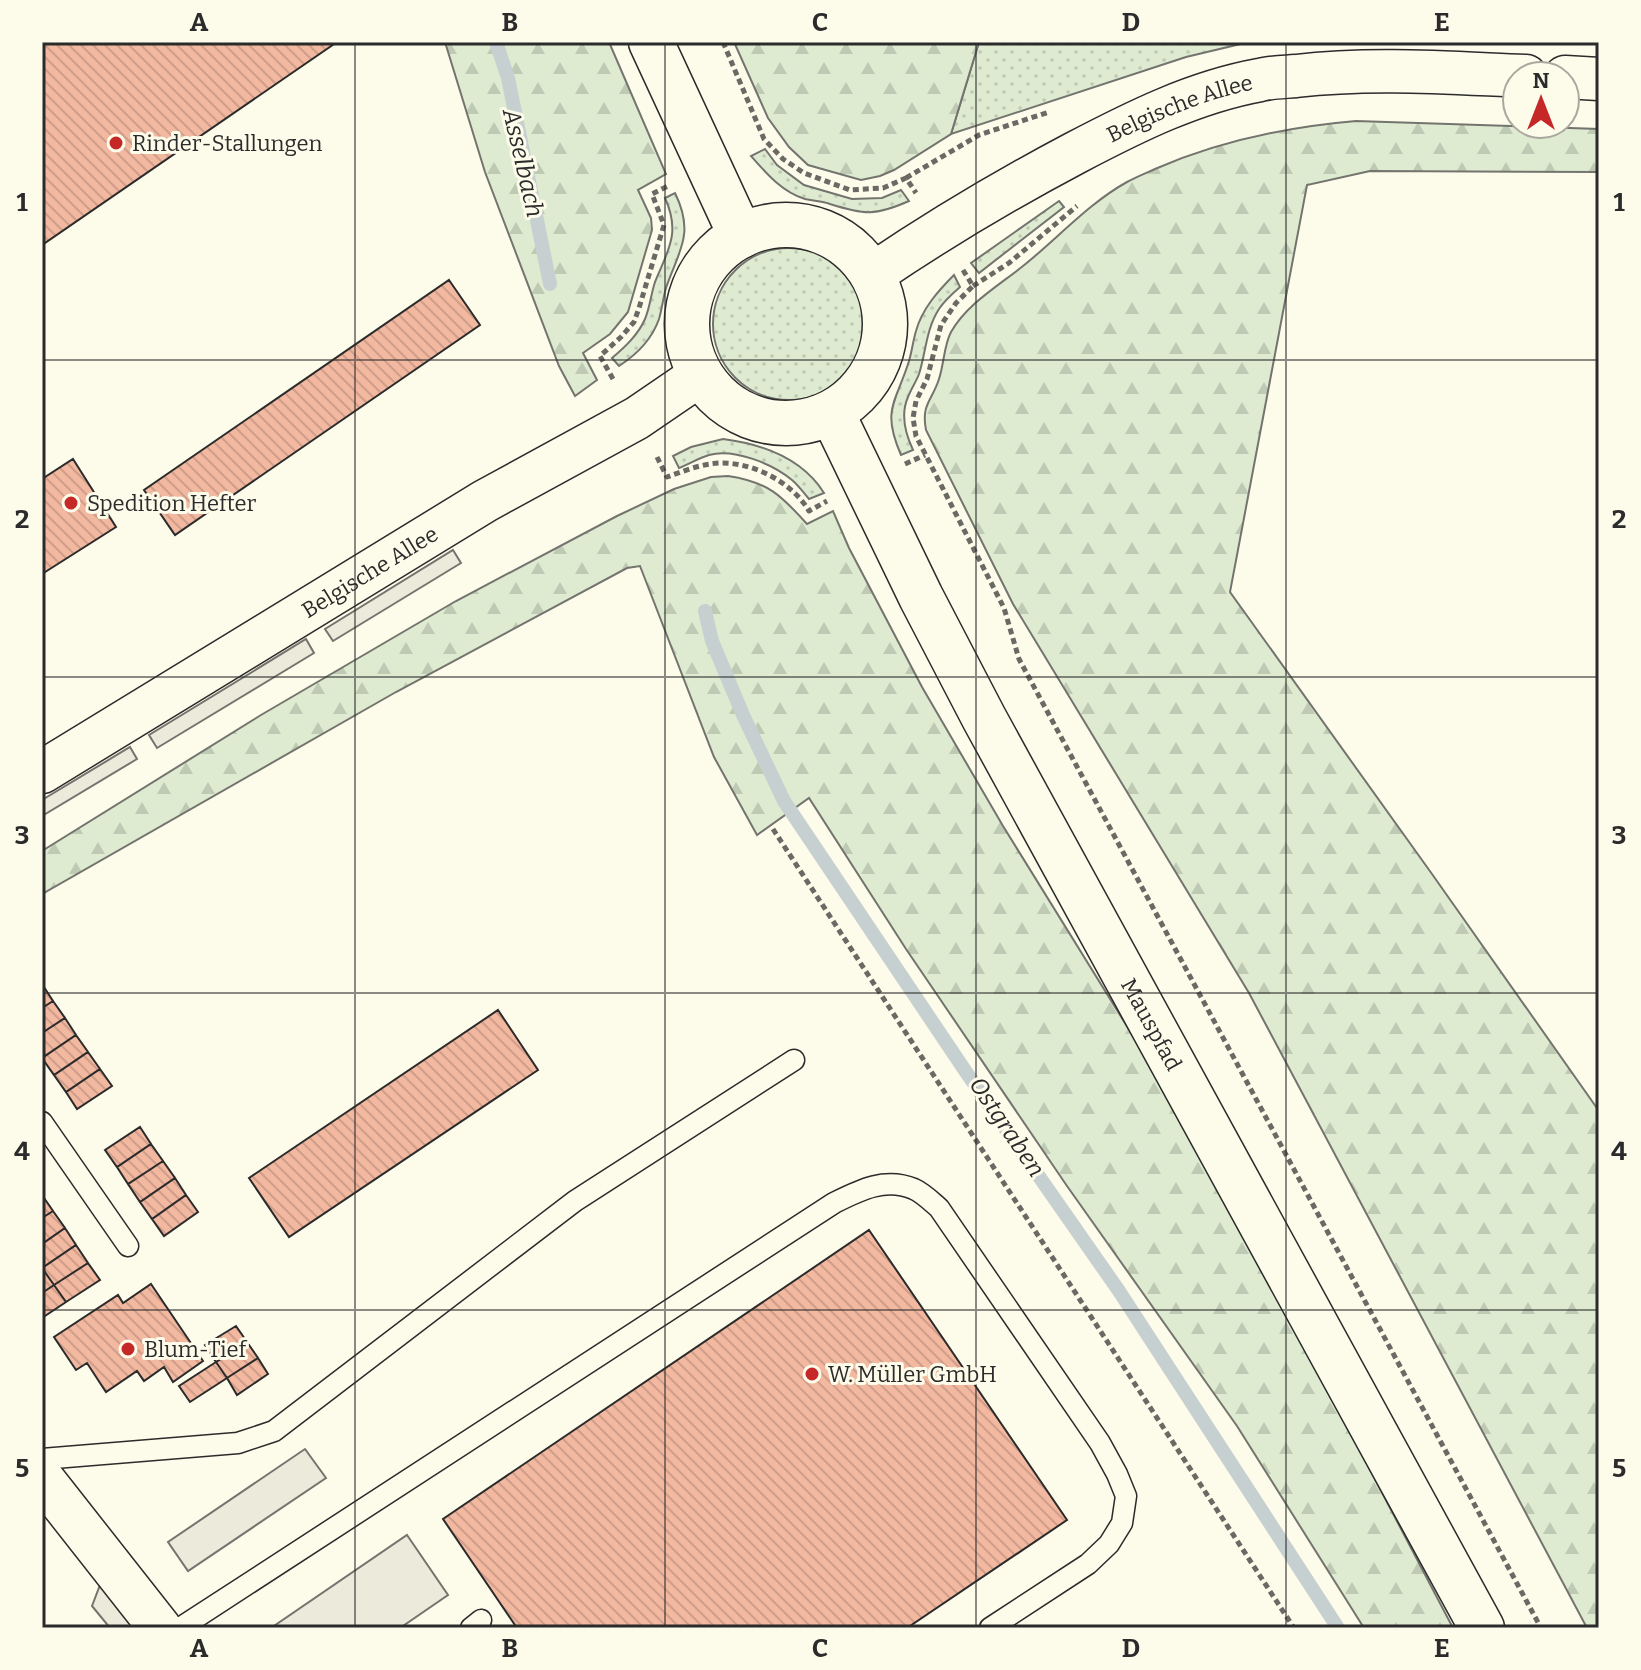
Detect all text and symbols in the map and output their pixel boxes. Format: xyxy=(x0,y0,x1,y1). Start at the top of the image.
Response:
text: A xyxy=(190,7,209,38)
text: B xyxy=(502,7,518,38)
text: C xyxy=(812,7,828,38)
text: D xyxy=(1122,7,1140,38)
text: E xyxy=(1434,7,1450,38)
north arrow xyxy=(1501,60,1581,140)
text: N xyxy=(1533,67,1550,94)
street label: Belgische Allee xyxy=(1102,69,1255,148)
water label: Asselbach xyxy=(497,105,549,220)
place label: Rinder-Stallungen xyxy=(132,130,323,157)
marker: Rinder-Stallungen xyxy=(107,134,125,152)
text: 1 xyxy=(16,187,28,218)
text: 1 xyxy=(1613,187,1625,218)
place label: Spedition Hefter xyxy=(87,490,257,517)
marker: Spedition Hefter xyxy=(62,494,80,512)
text: 2 xyxy=(15,504,29,535)
text: 2 xyxy=(1612,504,1626,535)
street label: Belgische Allee xyxy=(297,520,443,624)
text: 3 xyxy=(15,820,29,851)
text: 3 xyxy=(1612,820,1626,851)
street label: Mauspfad xyxy=(1115,974,1187,1075)
water label: Ostgraben xyxy=(963,1072,1051,1182)
text: 4 xyxy=(14,1136,30,1167)
text: 4 xyxy=(1611,1136,1627,1167)
place label: Blum-Tief xyxy=(144,1336,248,1363)
marker: Blum-Tief xyxy=(119,1340,137,1358)
place label: W. Müller GmbH xyxy=(828,1361,997,1388)
marker: W. Müller GmbH xyxy=(803,1365,821,1383)
text: 5 xyxy=(15,1453,29,1484)
text: 5 xyxy=(1612,1453,1626,1484)
text: A xyxy=(190,1633,209,1664)
text: B xyxy=(502,1633,518,1664)
text: C xyxy=(812,1633,828,1664)
text: D xyxy=(1122,1633,1140,1664)
text: E xyxy=(1434,1633,1450,1664)

